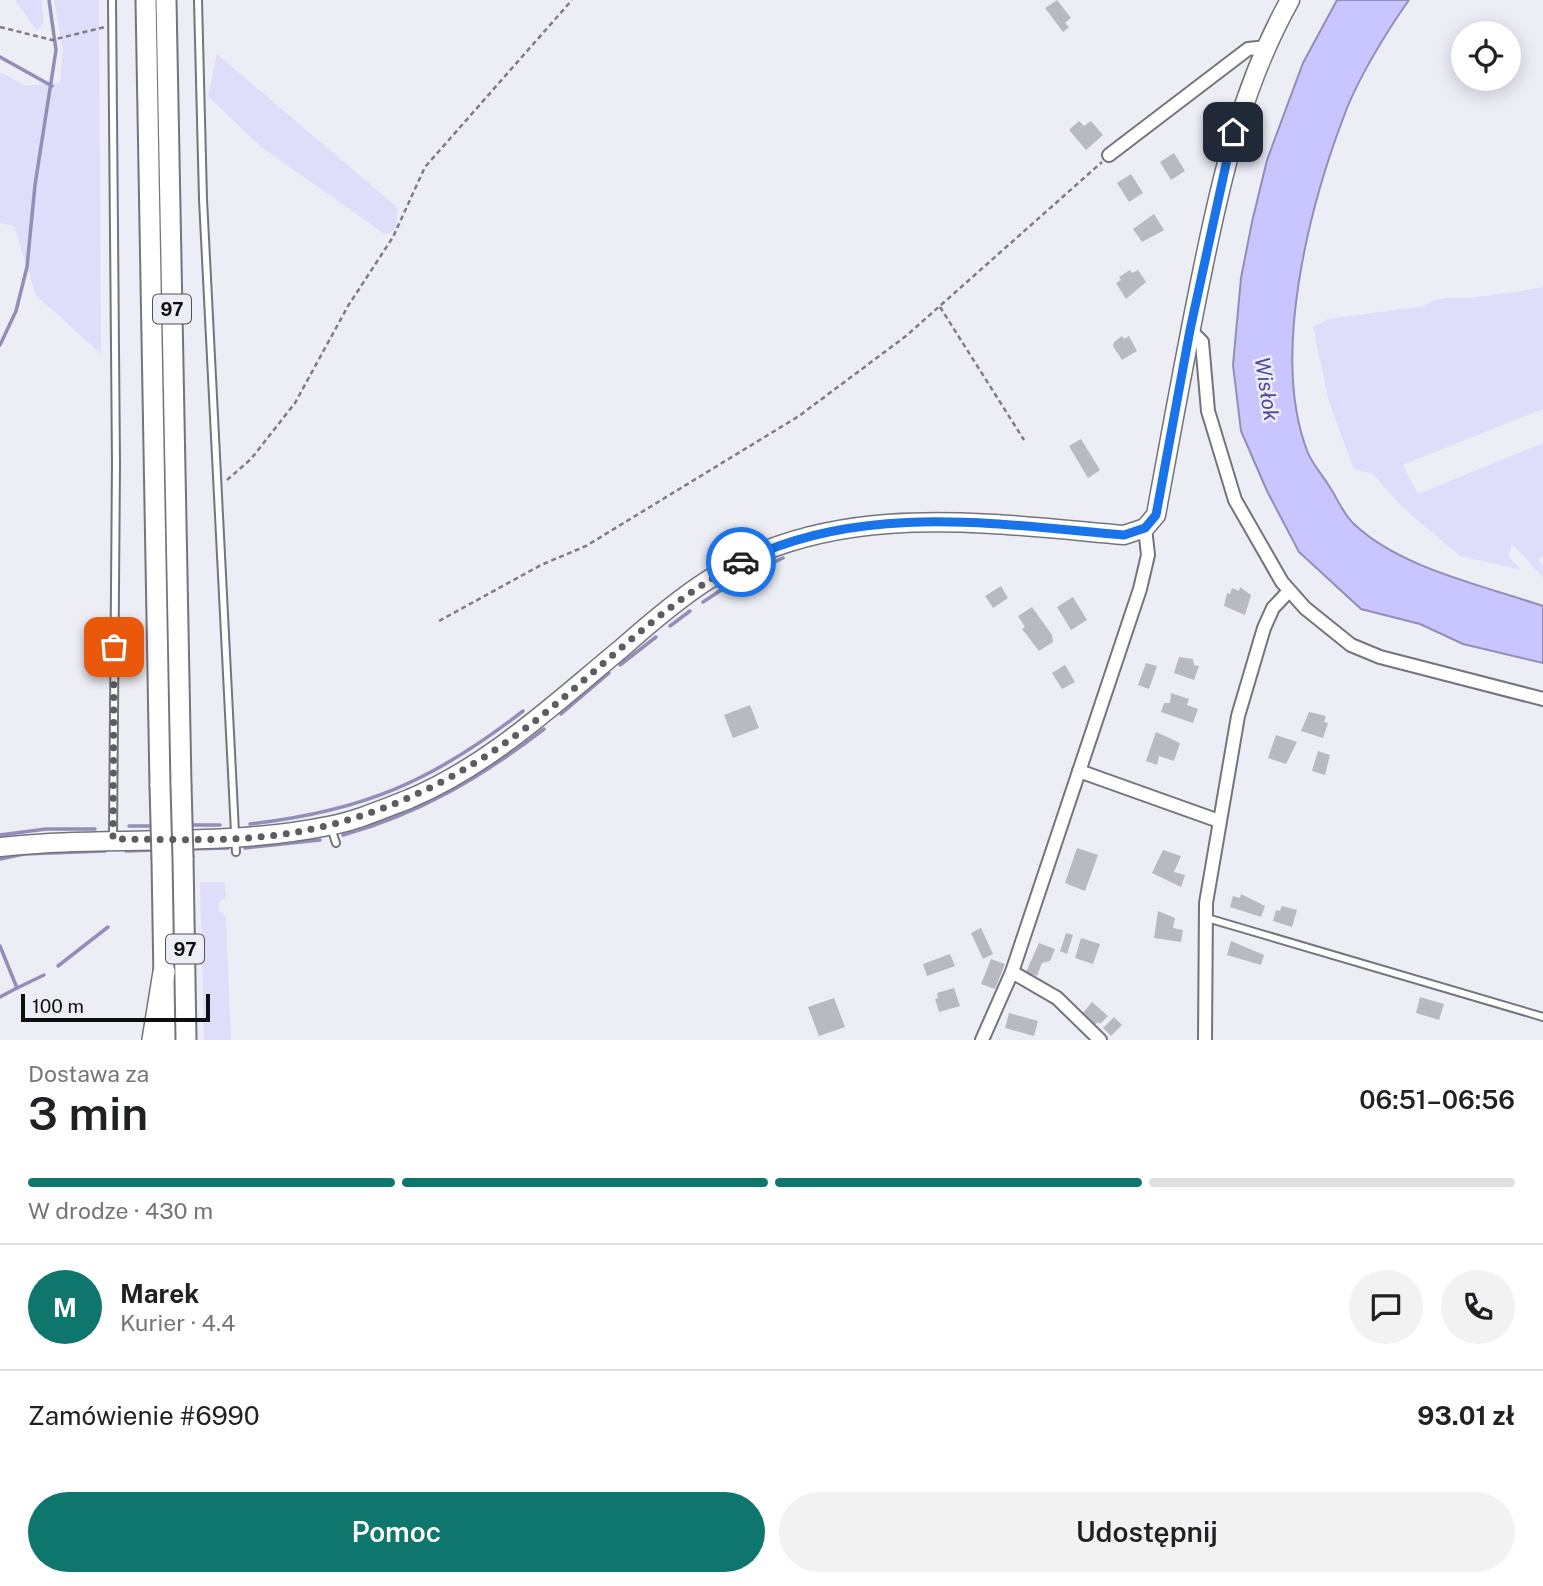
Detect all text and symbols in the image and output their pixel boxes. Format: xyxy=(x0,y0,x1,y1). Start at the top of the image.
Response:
map controls xyxy=(1451,21,1521,91)
button: locate xyxy=(1451,21,1521,91)
pin xyxy=(1203,102,1263,162)
icon: home xyxy=(1214,113,1252,151)
road number: 97 xyxy=(153,295,191,324)
water label: Wisłok xyxy=(1250,355,1284,423)
courier xyxy=(706,527,776,597)
icon: car xyxy=(722,543,760,581)
pin xyxy=(84,617,144,677)
icon: bag xyxy=(95,628,133,666)
road number: 97 xyxy=(166,934,204,964)
scale bar xyxy=(21,991,210,1023)
text: 100 m xyxy=(32,995,84,1017)
text: Dostawa za xyxy=(28,1060,149,1087)
text: 06:51–06:56 xyxy=(1359,1084,1515,1115)
text: 3 min xyxy=(28,1086,148,1140)
text: W drodze · 430 m xyxy=(28,1197,213,1224)
button: chat xyxy=(1349,1270,1423,1344)
button: phone xyxy=(1441,1270,1515,1344)
text: Marek xyxy=(120,1278,199,1309)
text: M xyxy=(53,1292,77,1323)
text: Kurier · 4.4 xyxy=(120,1309,235,1336)
text: Zamówienie #6990 xyxy=(28,1400,260,1431)
text: 93.01 zł xyxy=(1417,1400,1515,1431)
button: Pomoc xyxy=(28,1492,765,1572)
button: Udostępnij xyxy=(779,1492,1515,1572)

